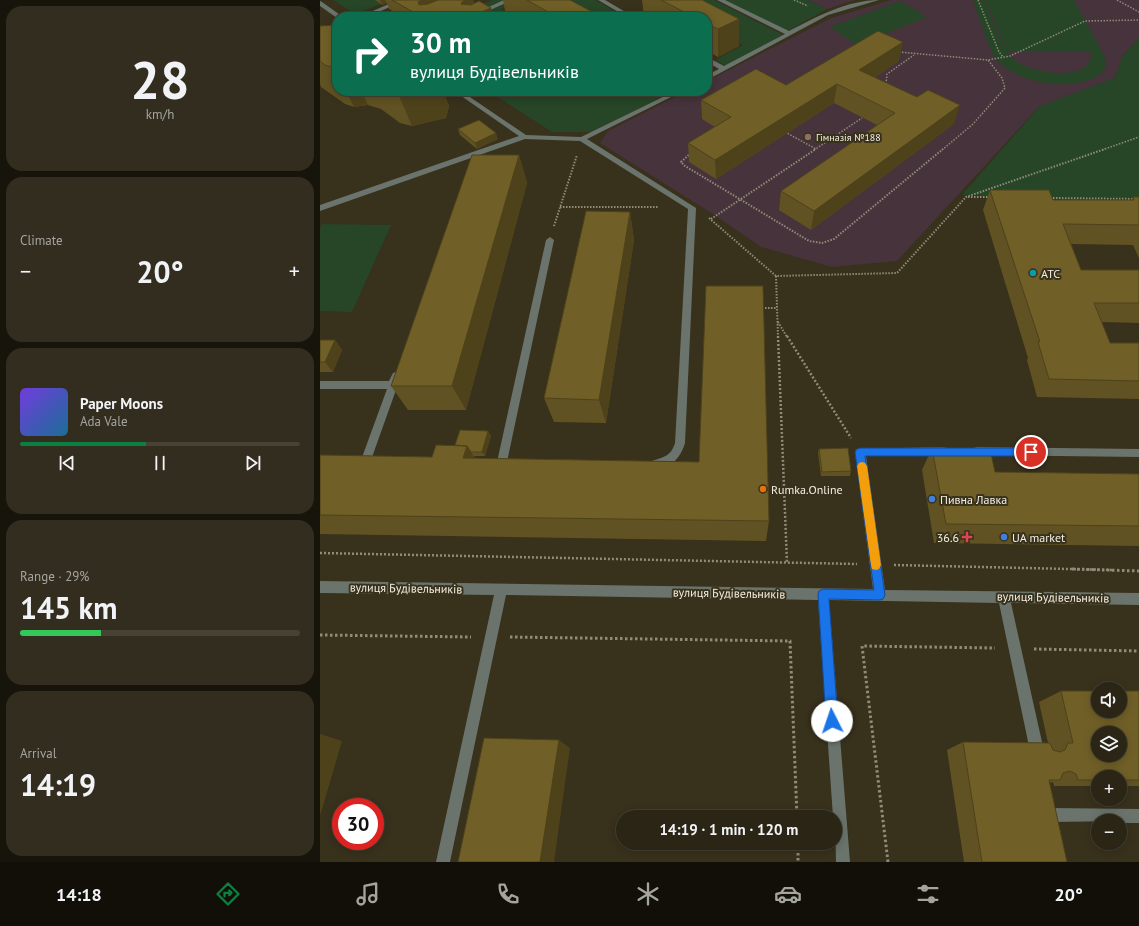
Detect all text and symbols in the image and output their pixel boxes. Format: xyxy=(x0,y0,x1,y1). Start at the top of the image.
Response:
text: 30 m xyxy=(410,24,471,61)
icon: right xyxy=(344,28,396,80)
text: 28 xyxy=(131,46,189,113)
text: вулиця Будівельників xyxy=(410,60,579,83)
text: km/h xyxy=(146,106,174,123)
place label: Гімназія №188 xyxy=(816,131,881,144)
marker: Гімназія №188 xyxy=(803,132,813,142)
text: Climate xyxy=(20,232,63,249)
text: 20° xyxy=(136,252,184,291)
text: − xyxy=(20,257,31,285)
text: + xyxy=(289,257,300,285)
place label: АТС xyxy=(1041,266,1060,281)
marker: АТС xyxy=(1028,268,1038,278)
text: Paper Moons xyxy=(80,394,163,413)
text: Ada Vale xyxy=(80,413,128,430)
pin xyxy=(1014,435,1048,469)
icon: arrive xyxy=(1020,441,1042,463)
icon: previous xyxy=(56,452,78,474)
icon: pause xyxy=(149,452,171,474)
icon: next xyxy=(242,452,264,474)
place label: Rumka.Online xyxy=(771,482,843,497)
marker: Rumka.Online xyxy=(758,484,768,494)
place label: Пивна Лавка xyxy=(940,492,1007,507)
marker: Пивна Лавка xyxy=(927,494,937,504)
place label: 36.6 xyxy=(937,530,959,545)
place label: UA market xyxy=(1012,530,1065,545)
marker: 36.6 xyxy=(962,532,972,542)
marker: UA market xyxy=(999,532,1009,542)
text: Range · 29% xyxy=(20,568,89,585)
street label: вулиця Будівельників xyxy=(350,580,462,596)
street label: вулиця Будівельників xyxy=(673,585,785,601)
text: 145 km xyxy=(20,588,118,627)
street label: вулиця Будівельників xyxy=(997,589,1109,605)
map controls xyxy=(1091,682,1127,850)
button: sound xyxy=(1091,682,1127,718)
position arrow xyxy=(811,700,853,742)
button: layers xyxy=(1091,726,1127,762)
text: Arrival xyxy=(20,745,56,762)
text: 14:19 xyxy=(20,765,96,804)
button: + xyxy=(1091,770,1127,806)
speed limit sign: 30 xyxy=(332,798,384,850)
button: − xyxy=(1091,814,1127,850)
text: 14:19 · 1 min · 120 m xyxy=(660,820,798,839)
icon: directions xyxy=(214,880,242,908)
icon: music xyxy=(354,880,382,908)
icon: phone xyxy=(494,880,522,908)
icon: climate xyxy=(634,880,662,908)
icon: car xyxy=(774,880,802,908)
icon: filters xyxy=(914,880,942,908)
text: 14:18 xyxy=(56,883,102,906)
text: 20° xyxy=(1055,883,1083,906)

